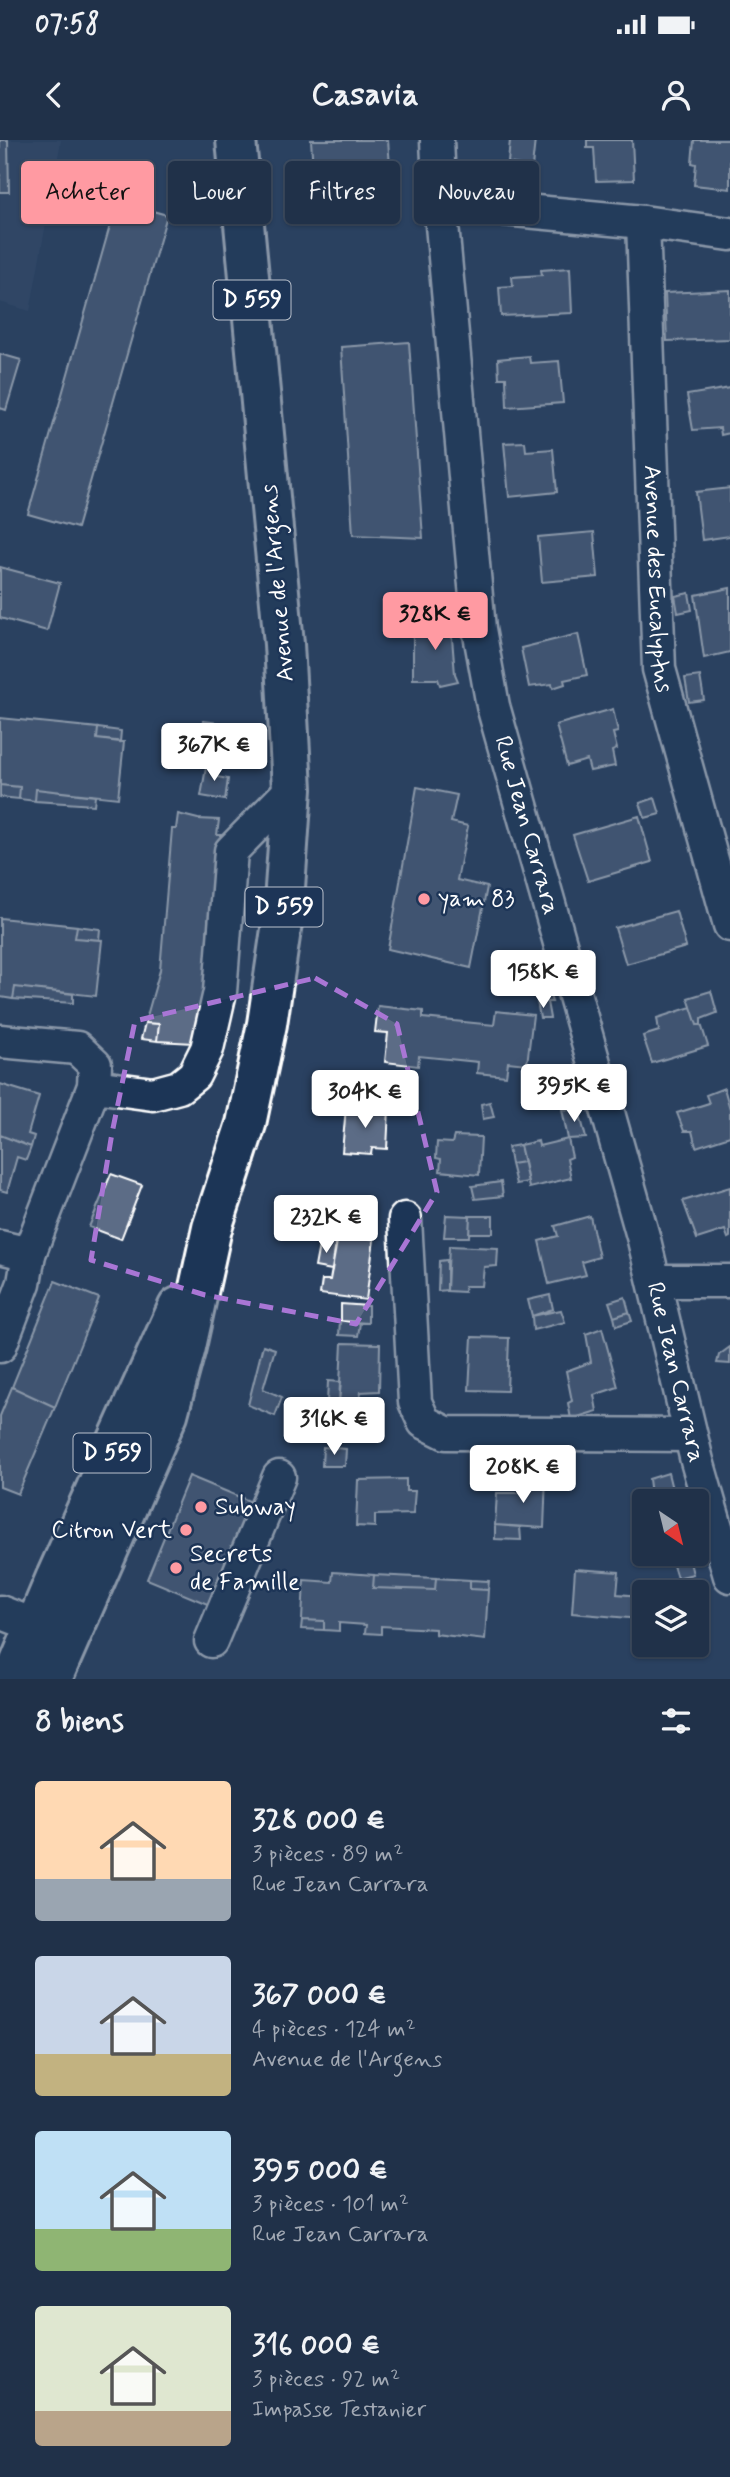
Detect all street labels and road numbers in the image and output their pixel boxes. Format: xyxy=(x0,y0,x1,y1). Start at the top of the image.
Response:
road number: D 559 xyxy=(214,280,290,320)
street label: Avenue des Eucalyptus xyxy=(636,464,680,697)
street label: Avenue de l'Argens xyxy=(254,482,305,683)
street label: Rue Jean Carrara xyxy=(487,732,567,918)
road number: D 559 xyxy=(246,888,322,926)
street label: Rue Jean Carrara xyxy=(639,1279,712,1465)
road number: D 559 xyxy=(74,1434,150,1472)

